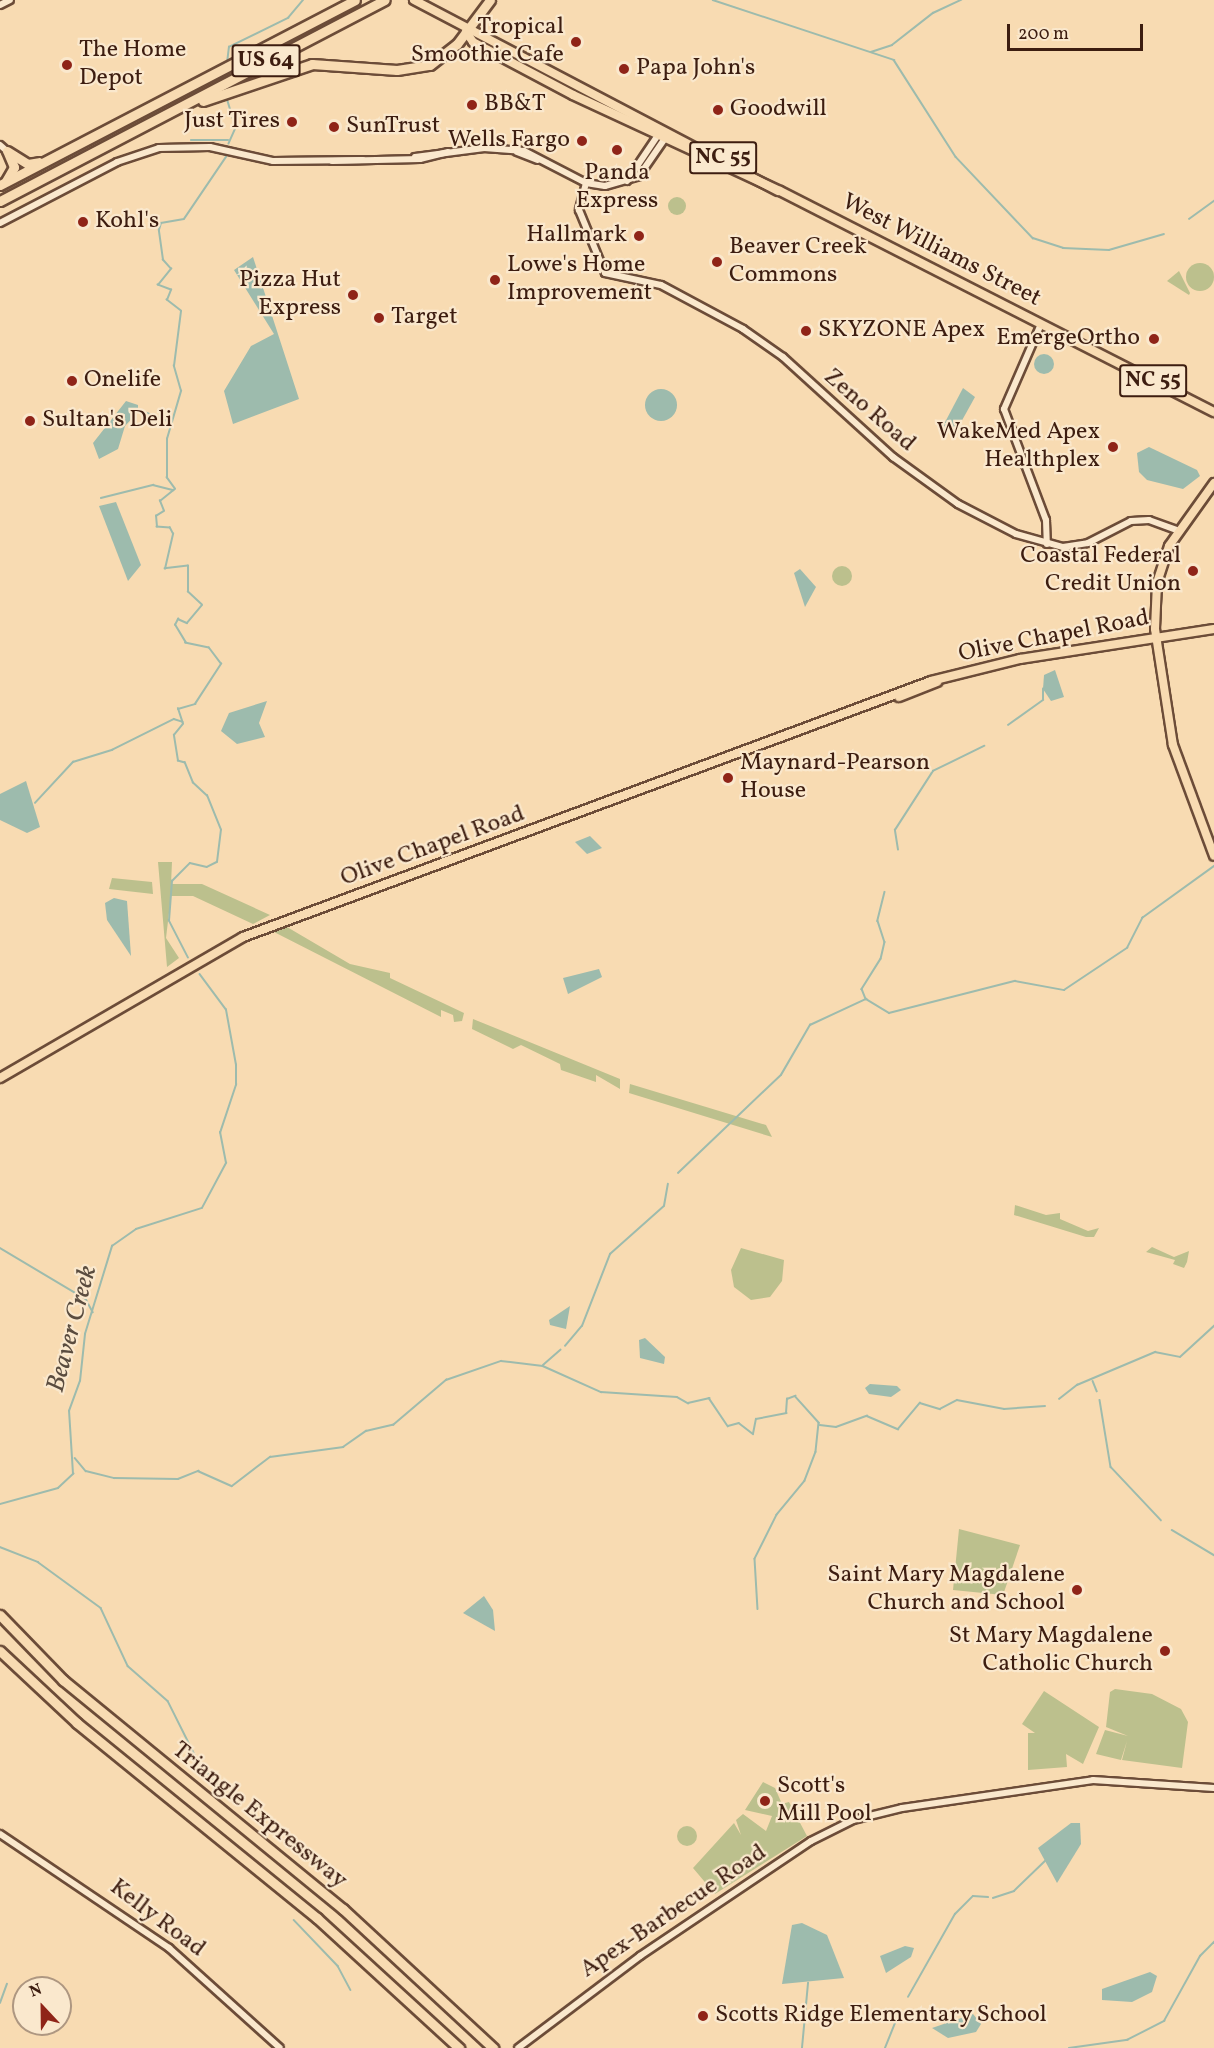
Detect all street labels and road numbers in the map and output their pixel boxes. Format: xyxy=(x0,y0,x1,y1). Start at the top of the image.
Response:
road number: US 64 xyxy=(232,42,300,80)
road number: NC 55 xyxy=(688,139,758,177)
street label: West Williams Street xyxy=(836,188,1046,314)
road number: NC 55 xyxy=(1118,362,1188,400)
street label: Zeno Road xyxy=(817,363,921,459)
street label: Olive Chapel Road xyxy=(956,604,1152,670)
street label: Olive Chapel Road xyxy=(337,800,529,894)
street label: Triangle Expressway xyxy=(166,1736,352,1896)
street label: Apex-Barbecue Road xyxy=(575,1839,773,1985)
street label: Kelly Road xyxy=(103,1873,211,1965)

